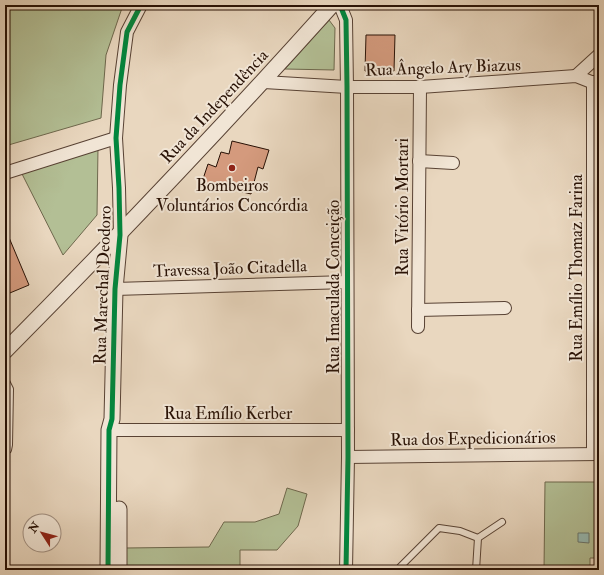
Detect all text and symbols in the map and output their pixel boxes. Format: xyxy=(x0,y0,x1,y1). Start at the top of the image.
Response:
street label: Rua da Independência xyxy=(156,44,274,168)
street label: Rua Ângelo Ary Biazus xyxy=(365,53,522,82)
street label: Rua Vitório Mortari xyxy=(392,138,413,276)
marker: Bombeiros Voluntários Concórdia xyxy=(227,163,237,173)
street label: Rua Emílio Thomaz Farina xyxy=(566,173,587,362)
place label: Bombeiros Voluntários Concórdia xyxy=(156,175,309,216)
street label: Rua Imaculada Conceição xyxy=(323,200,344,374)
street label: Rua Marechal Deodoro xyxy=(89,205,116,365)
street label: Travessa João Citadella xyxy=(153,255,309,283)
street label: Rua Emílio Kerber xyxy=(164,403,293,424)
street label: Rua dos Expedicionários xyxy=(390,427,556,451)
north arrow xyxy=(22,513,62,553)
text: N xyxy=(26,519,43,536)

